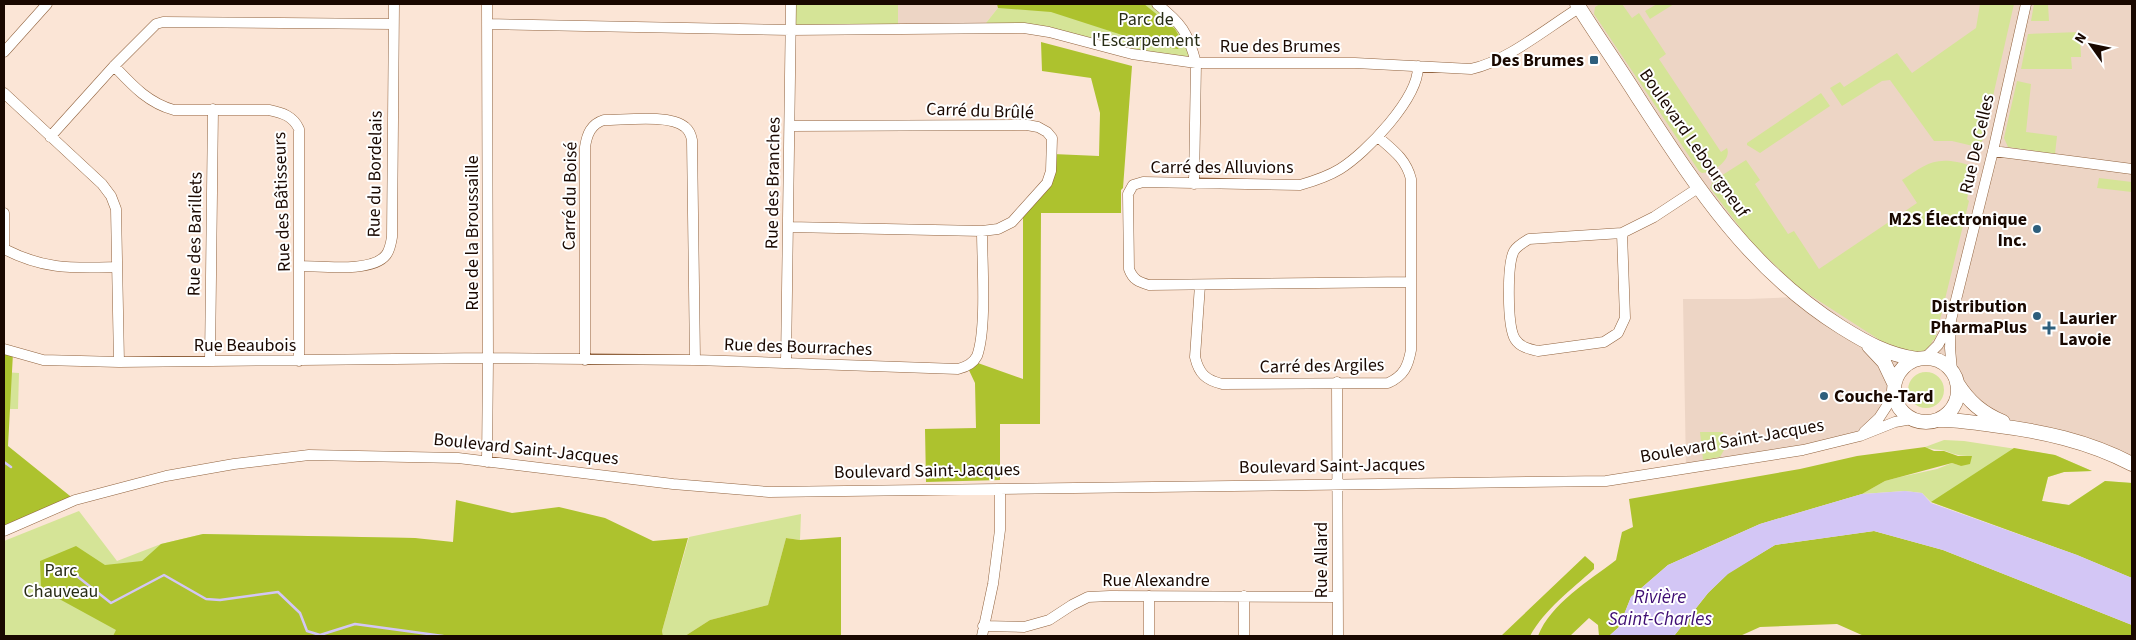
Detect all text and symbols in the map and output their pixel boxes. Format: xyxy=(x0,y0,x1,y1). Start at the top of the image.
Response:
park label: Parc de l'Escarpement xyxy=(1092,7,1200,53)
north arrow xyxy=(2066,20,2116,70)
text: N xyxy=(2070,29,2092,48)
street label: Rue des Brumes xyxy=(1220,34,1340,59)
place label: Des Brumes xyxy=(1491,48,1584,73)
marker: Des Brumes xyxy=(1588,54,1600,66)
street label: Boulevard Lebourgneuf xyxy=(1633,64,1755,223)
street label: Rue De Celles xyxy=(1953,92,2001,196)
street label: Carré du Brûlé xyxy=(926,97,1034,125)
street label: Rue du Bordelais xyxy=(361,110,389,238)
street label: Rue des Branches xyxy=(759,117,787,249)
street label: Rue des Bâtisseurs xyxy=(267,132,297,272)
street label: Carré du Boisé xyxy=(557,141,583,251)
street label: Rue de la Broussaille xyxy=(460,155,485,311)
street label: Carré des Alluvions xyxy=(1151,155,1293,180)
street label: Rue des Barillets xyxy=(181,172,209,296)
place label: M2S Électronique Inc. xyxy=(1889,207,2027,253)
marker: M2S Électronique Inc. xyxy=(2031,223,2043,235)
place label: Distribution PharmaPlus xyxy=(1930,294,2027,340)
place label: Laurier Lavoie xyxy=(2059,306,2117,352)
marker: Distribution PharmaPlus xyxy=(2031,310,2043,322)
marker: Laurier Lavoie xyxy=(2043,322,2055,334)
street label: Rue des Bourraches xyxy=(723,332,873,362)
street label: Rue Beaubois xyxy=(194,333,296,358)
street label: Carré des Argiles xyxy=(1259,352,1385,380)
place label: Couche-Tard xyxy=(1834,384,1934,409)
marker: Couche-Tard xyxy=(1818,390,1830,402)
street label: Boulevard Saint-Jacques xyxy=(1638,413,1826,469)
street label: Boulevard Saint-Jacques xyxy=(432,427,620,471)
street label: Boulevard Saint-Jacques xyxy=(1239,452,1425,480)
street label: Boulevard Saint-Jacques xyxy=(834,457,1020,485)
street label: Rue Allard xyxy=(1309,522,1334,598)
park label: Parc Chauveau xyxy=(24,558,98,604)
street label: Rue Alexandre xyxy=(1102,568,1210,593)
water label: Rivière Saint-Charles xyxy=(1608,584,1712,633)

